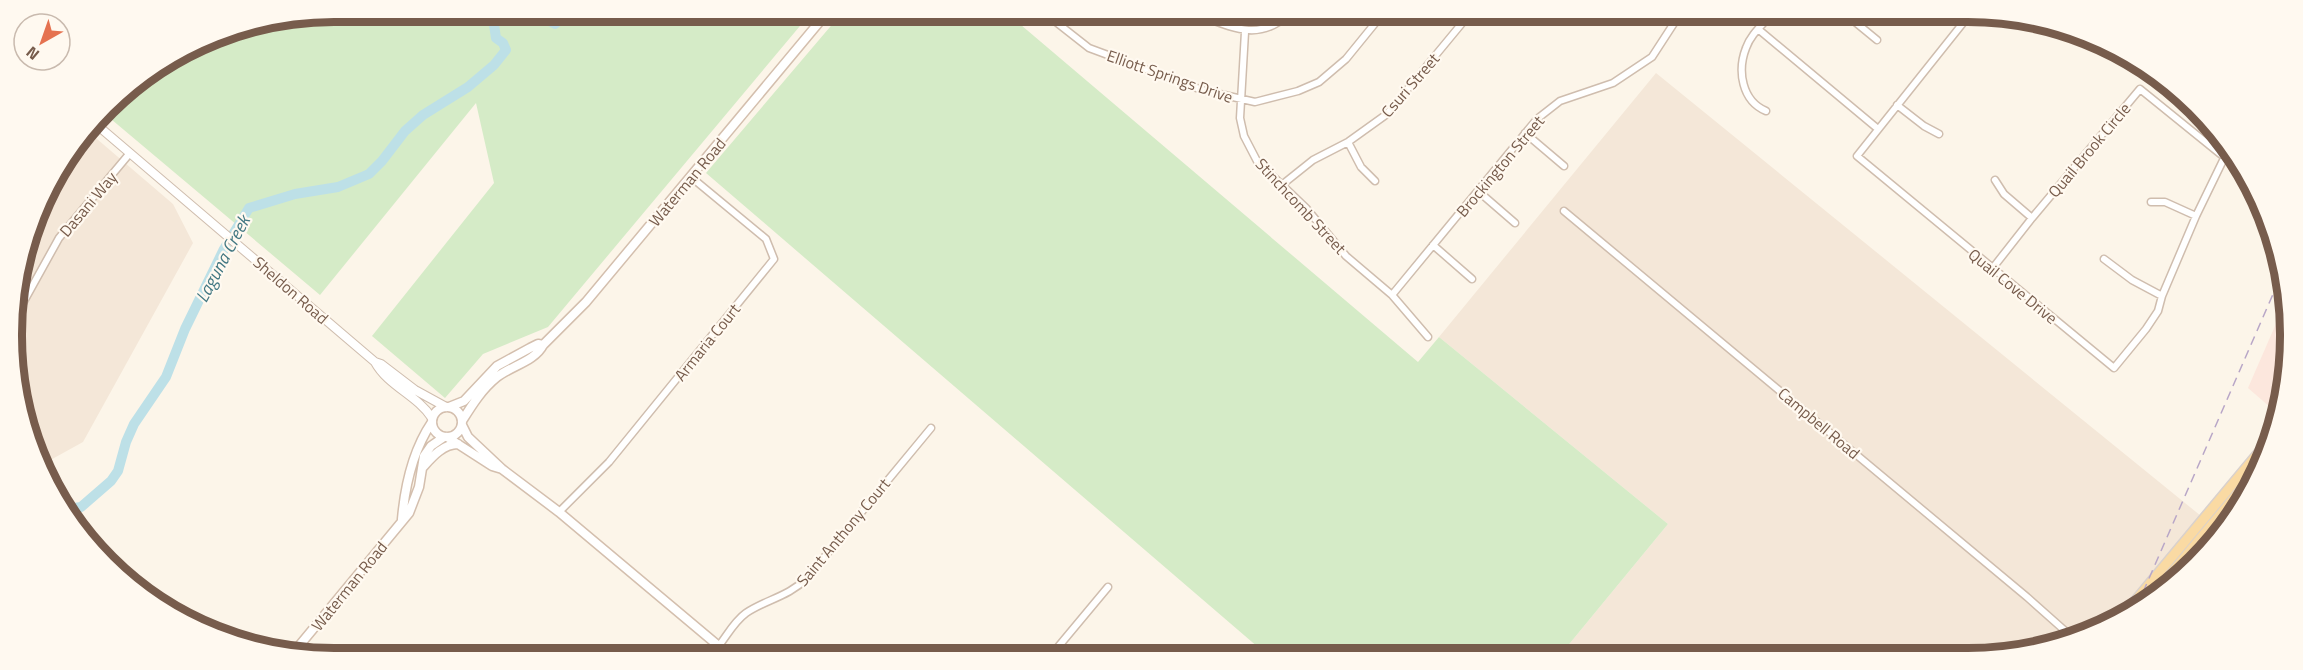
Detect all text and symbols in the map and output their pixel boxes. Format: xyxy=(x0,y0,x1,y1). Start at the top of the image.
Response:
north arrow xyxy=(12,12,72,72)
text: N xyxy=(20,41,44,66)
street label: Elliott Springs Drive xyxy=(1104,43,1236,109)
street label: Csuri Street xyxy=(1375,47,1445,122)
street label: Quail Brook Circle xyxy=(2042,97,2136,203)
street label: Brockington Street xyxy=(1450,110,1550,222)
street label: Waterman Road xyxy=(643,132,731,232)
street label: Stinchcomb Street xyxy=(1250,153,1352,260)
street label: Dasani Way xyxy=(53,166,123,242)
water label: Laguna Creek xyxy=(188,209,258,307)
street label: Quail Cove Drive xyxy=(1963,242,2063,330)
street label: Sheldon Road xyxy=(248,251,334,329)
street label: Armaria Court xyxy=(668,298,746,386)
street label: Campbell Road xyxy=(1773,381,1865,465)
street label: Saint Anthony Court xyxy=(790,472,896,591)
street label: Waterman Road xyxy=(305,536,393,636)

